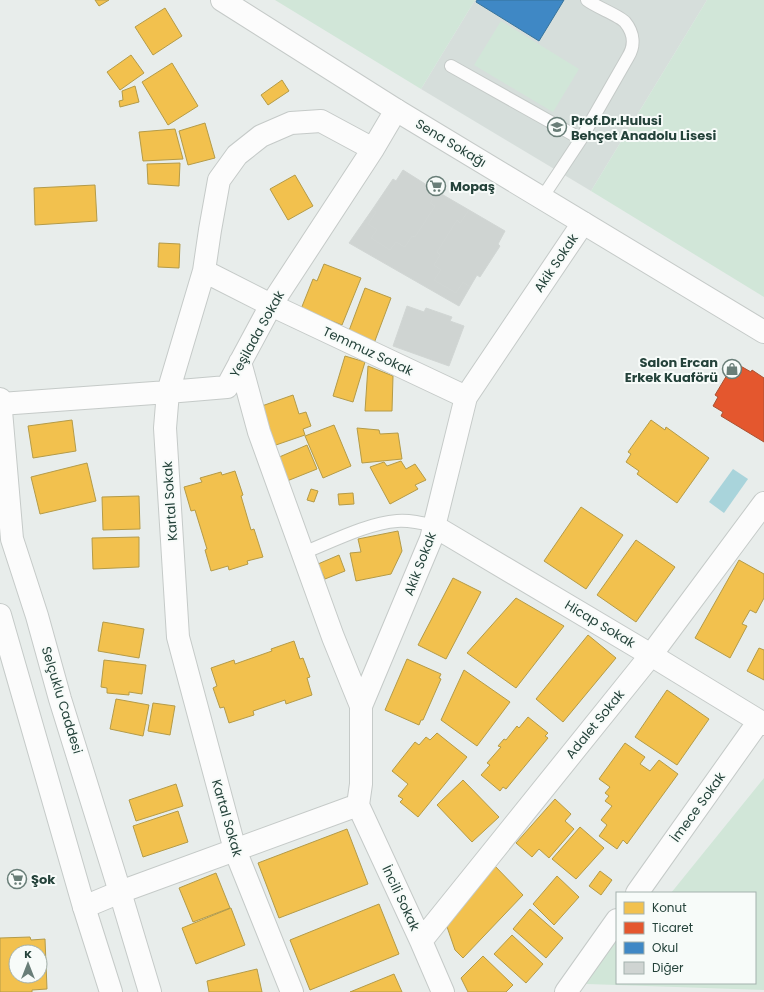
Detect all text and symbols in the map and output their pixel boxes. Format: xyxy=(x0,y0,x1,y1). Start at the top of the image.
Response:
place label: Prof.Dr.Hulusi Behçet Anadolu Lisesi xyxy=(571,111,716,145)
street label: Sena Sokağı xyxy=(412,114,490,172)
school or university icon: Prof.Dr.Hulusi Behçet Anadolu Lisesi xyxy=(546,116,568,138)
supermarket icon: Mopaş xyxy=(425,175,447,197)
place label: Mopaş xyxy=(450,177,495,196)
street label: Akik Sokak xyxy=(529,230,583,296)
street label: Yeşilada Sokak xyxy=(225,287,289,381)
street label: Temmuz Sokak xyxy=(320,322,417,380)
place label: Salon Ercan Erkek Kuaförü xyxy=(625,353,718,387)
shop icon: Salon Ercan Erkek Kuaförü xyxy=(721,358,743,380)
street label: Kartal Sokak xyxy=(158,460,182,541)
street label: Akik Sokak xyxy=(399,529,441,599)
street label: Hicap Sokak xyxy=(561,595,639,653)
street label: Selçuklu Caddesi xyxy=(37,644,87,756)
street label: Adalet Sokak xyxy=(561,685,629,763)
street label: İmece Sokak xyxy=(666,768,730,846)
street label: Kartal Sokak xyxy=(207,777,247,859)
street label: İncili Sokak xyxy=(377,862,425,934)
supermarket icon: Şok xyxy=(6,868,28,890)
place label: Şok xyxy=(31,870,55,889)
legend xyxy=(616,892,756,984)
text: Konut xyxy=(652,899,687,916)
text: Ticaret xyxy=(652,919,693,936)
text: Okul xyxy=(652,939,678,956)
north arrow xyxy=(8,944,48,984)
text: K xyxy=(24,946,32,962)
text: Diğer xyxy=(652,959,684,976)

